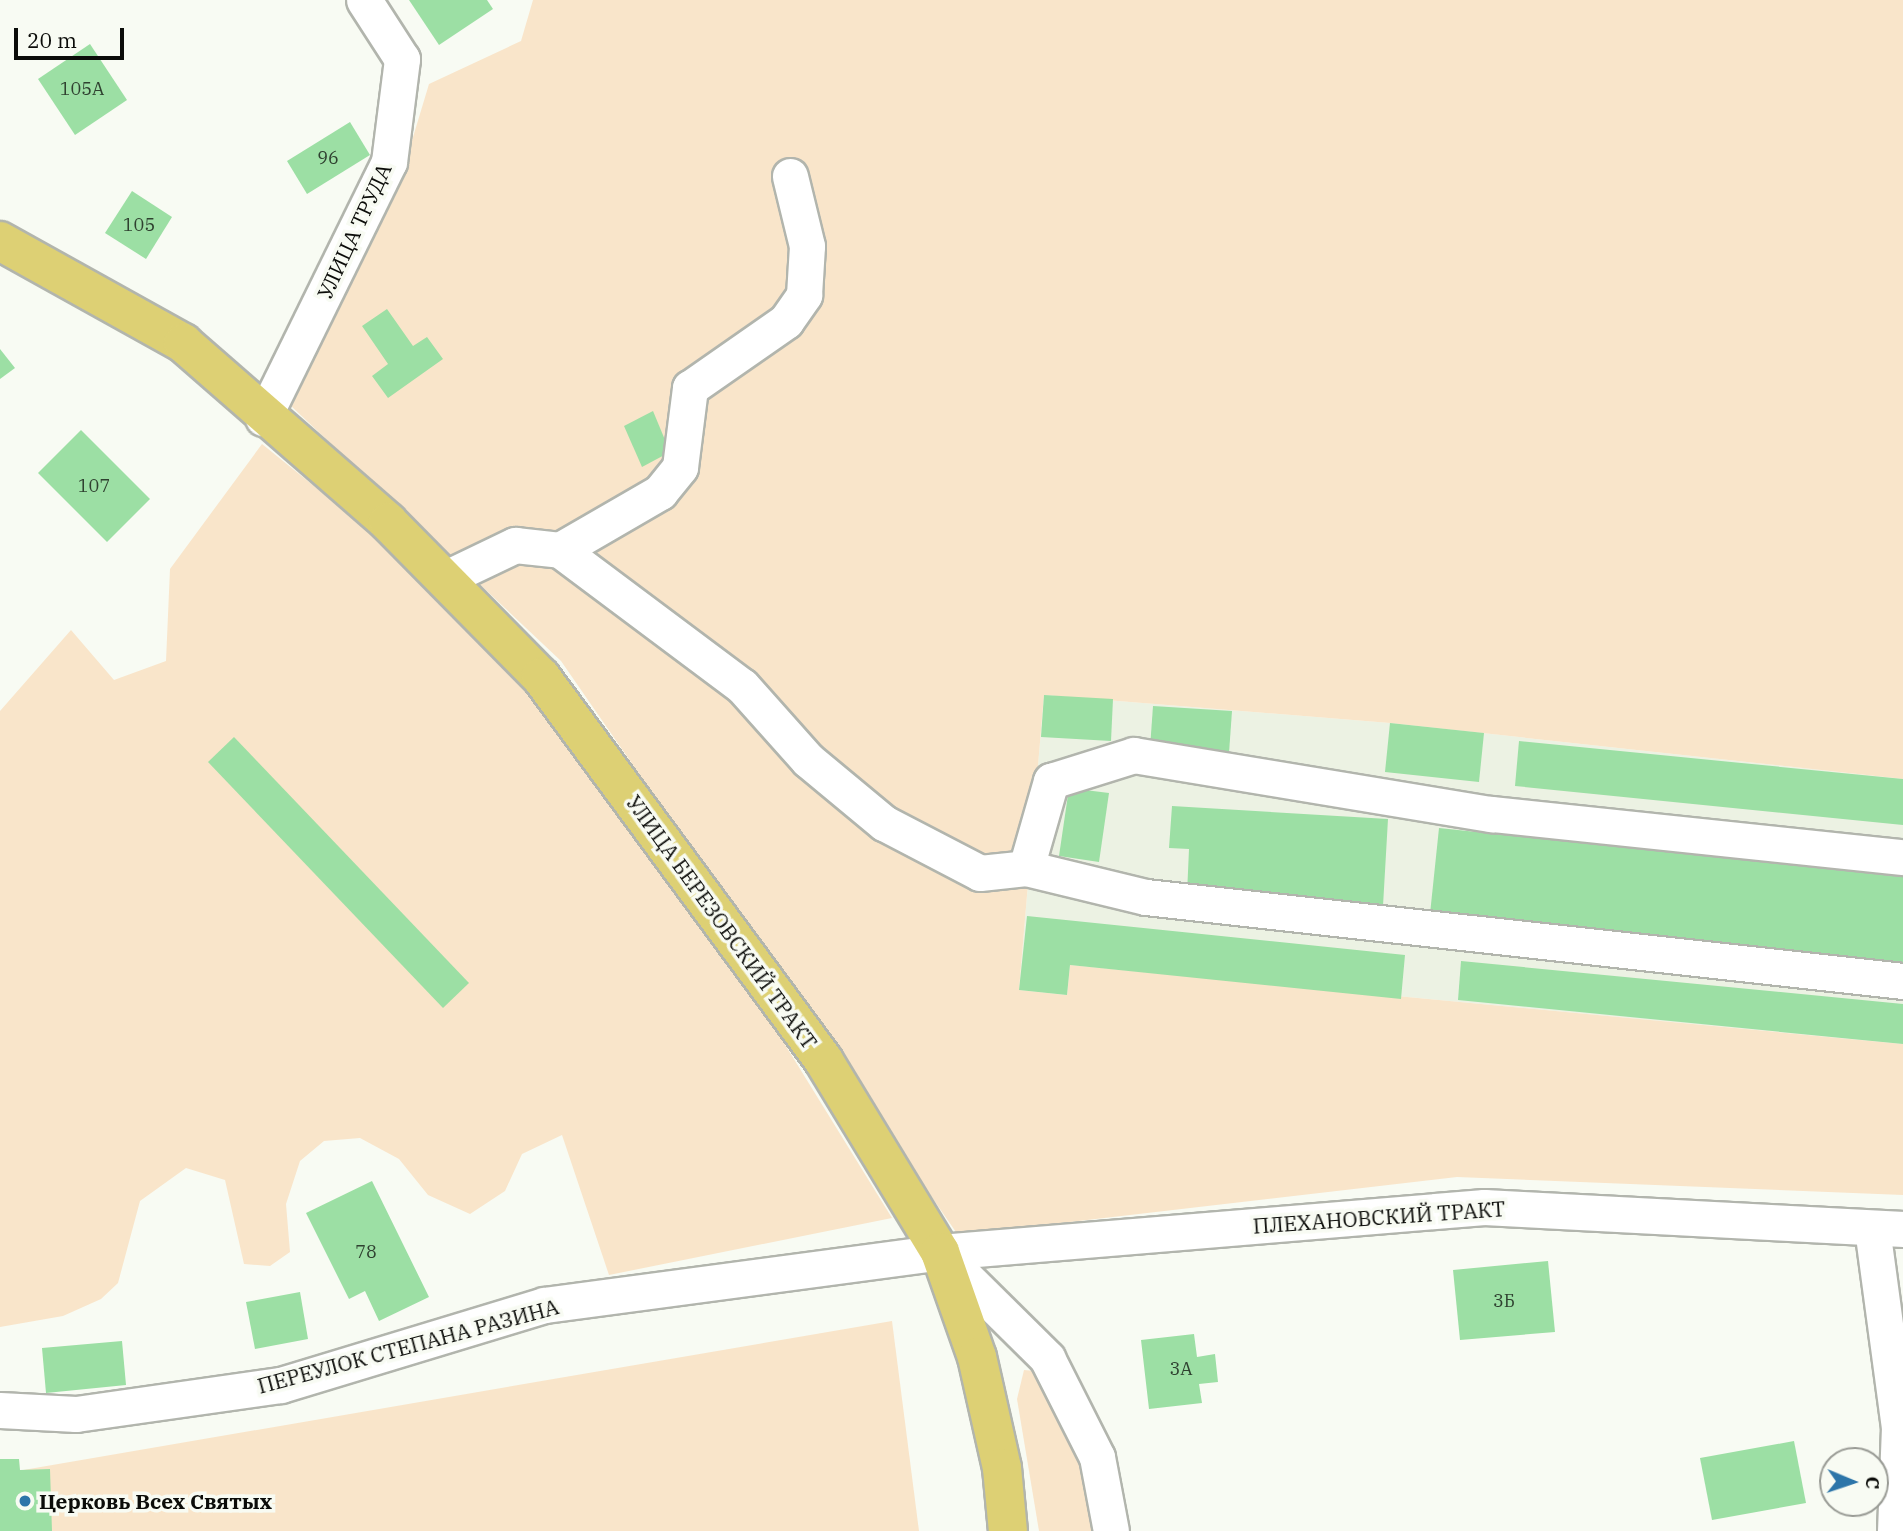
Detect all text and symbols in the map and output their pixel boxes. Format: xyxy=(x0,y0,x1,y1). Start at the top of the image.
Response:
scale bar xyxy=(18,14,128,58)
text: 20 m xyxy=(27,26,77,54)
house number: 105А xyxy=(60,78,104,100)
house number: 96 xyxy=(317,147,339,169)
street label: УЛИЦА ТРУДА xyxy=(312,159,396,303)
house number: 105 xyxy=(123,214,155,236)
house number: 107 xyxy=(78,475,110,497)
street label: УЛИЦА БЕРЕЗОВСКИЙ ТРАКТ xyxy=(621,790,823,1054)
street label: ПЛЕХАНОВСКИЙ ТРАКТ xyxy=(1252,1196,1506,1238)
house number: 78 xyxy=(355,1241,377,1263)
house number: 3Б xyxy=(1493,1290,1515,1312)
street label: ПЕРЕУЛОК СТЕПАНА РАЗИНА xyxy=(255,1294,561,1398)
house number: 3А xyxy=(1169,1358,1193,1380)
north arrow xyxy=(1819,1447,1889,1517)
text: С xyxy=(1861,1476,1885,1489)
place label: Церковь Всех Святых xyxy=(39,1488,272,1514)
marker: Церковь Всех Святых xyxy=(17,1493,33,1509)

